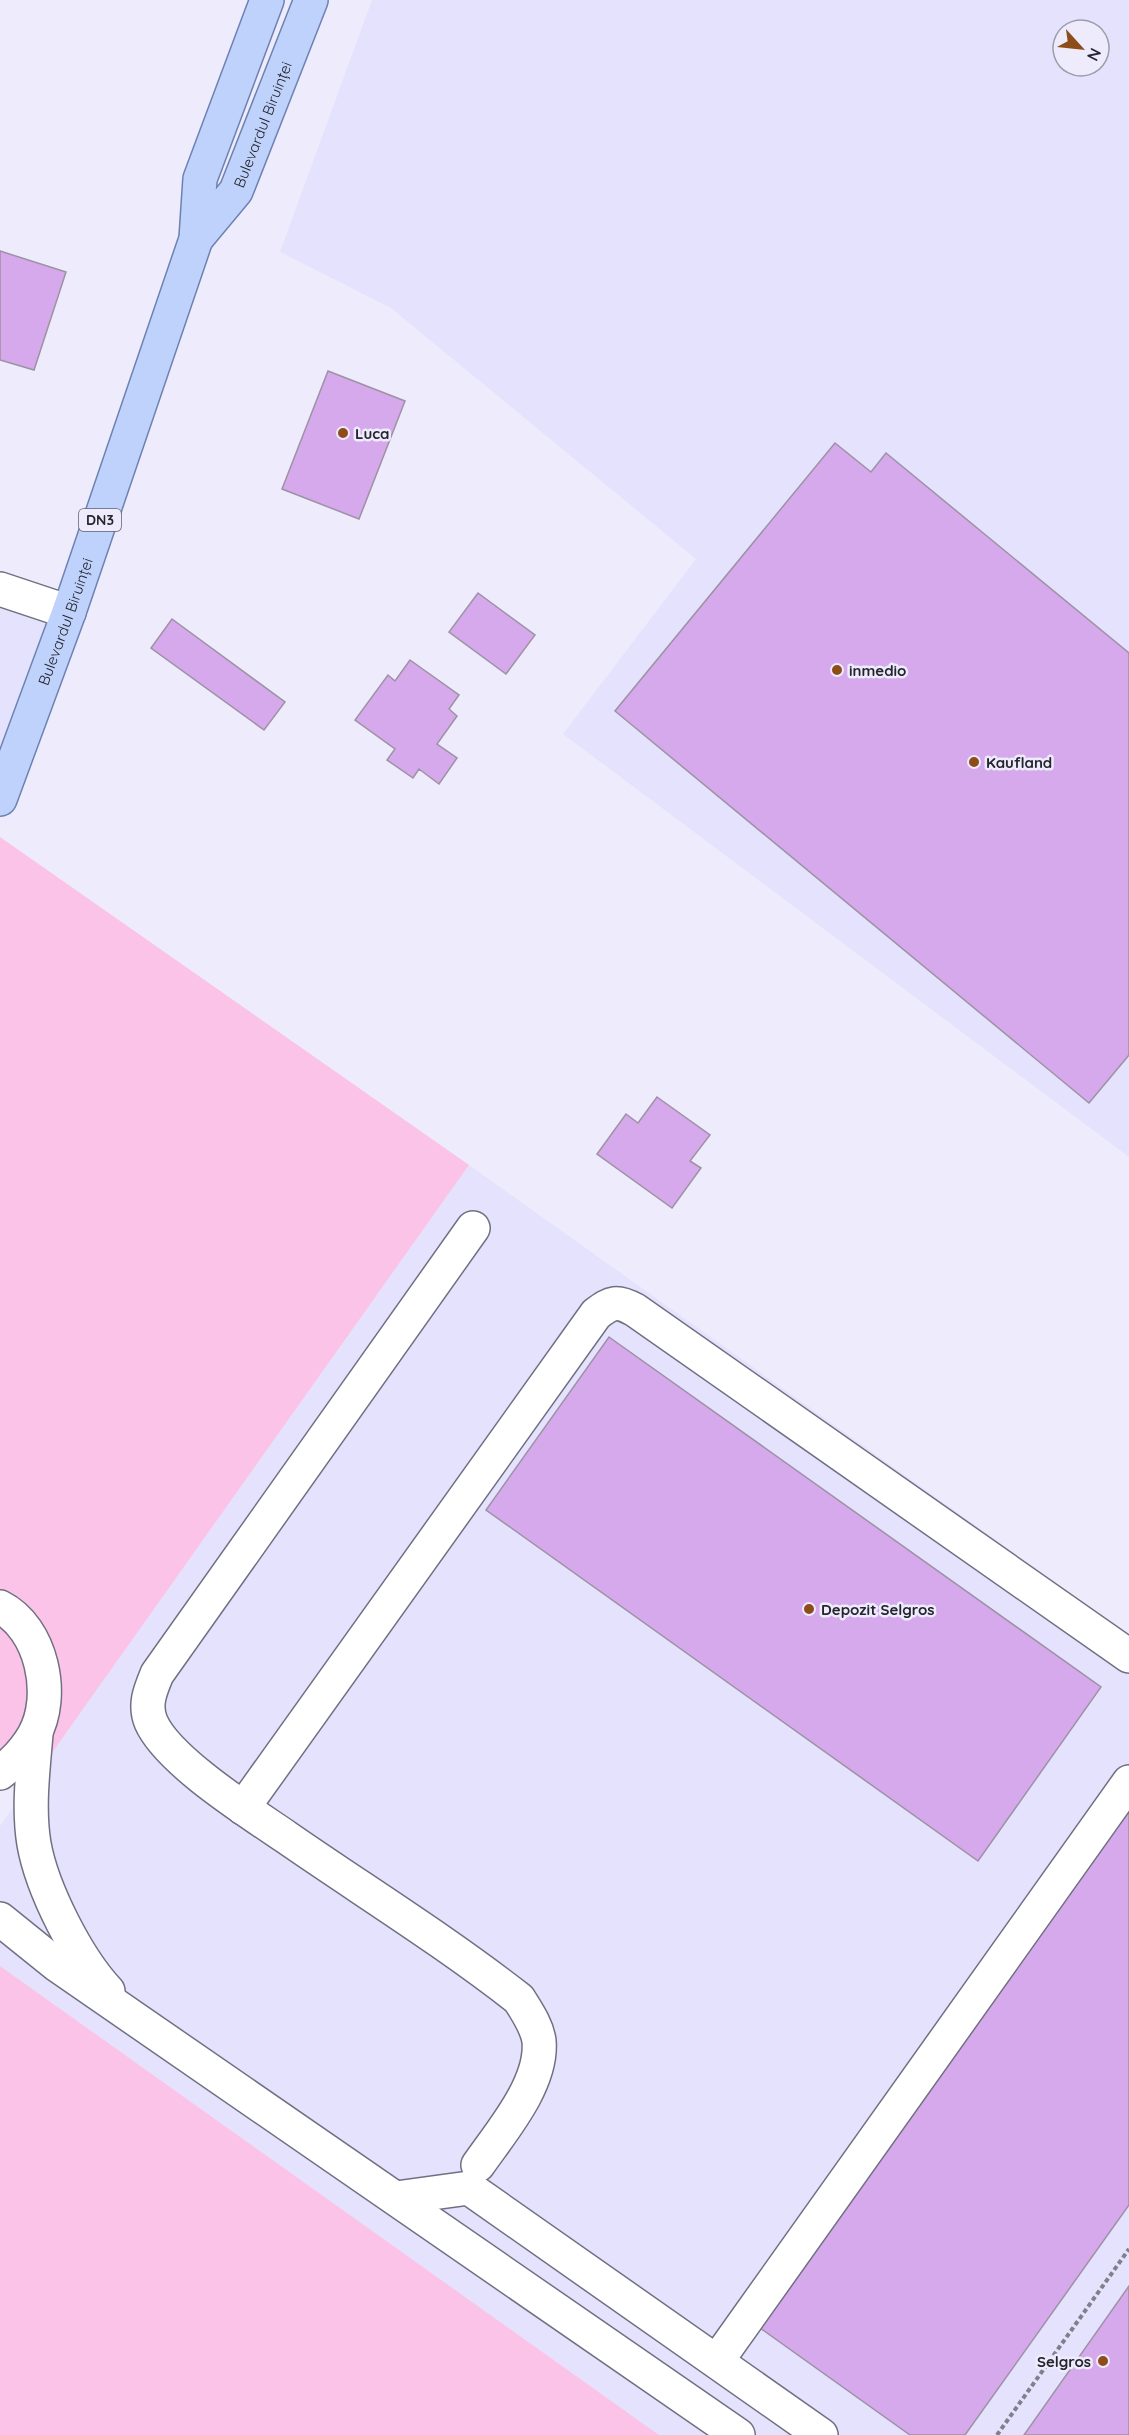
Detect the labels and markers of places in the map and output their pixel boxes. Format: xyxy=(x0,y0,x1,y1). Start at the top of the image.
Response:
place label: Luca xyxy=(355,424,389,443)
marker: Luca xyxy=(336,426,350,440)
place label: inmedio xyxy=(849,661,906,680)
marker: inmedio xyxy=(830,663,844,677)
place label: Kaufland xyxy=(986,753,1052,772)
marker: Kaufland xyxy=(967,755,981,769)
place label: Depozit Selgros xyxy=(821,1600,935,1619)
marker: Depozit Selgros xyxy=(802,1602,816,1616)
place label: Selgros xyxy=(1037,2352,1091,2371)
marker: Selgros xyxy=(1096,2354,1110,2368)

